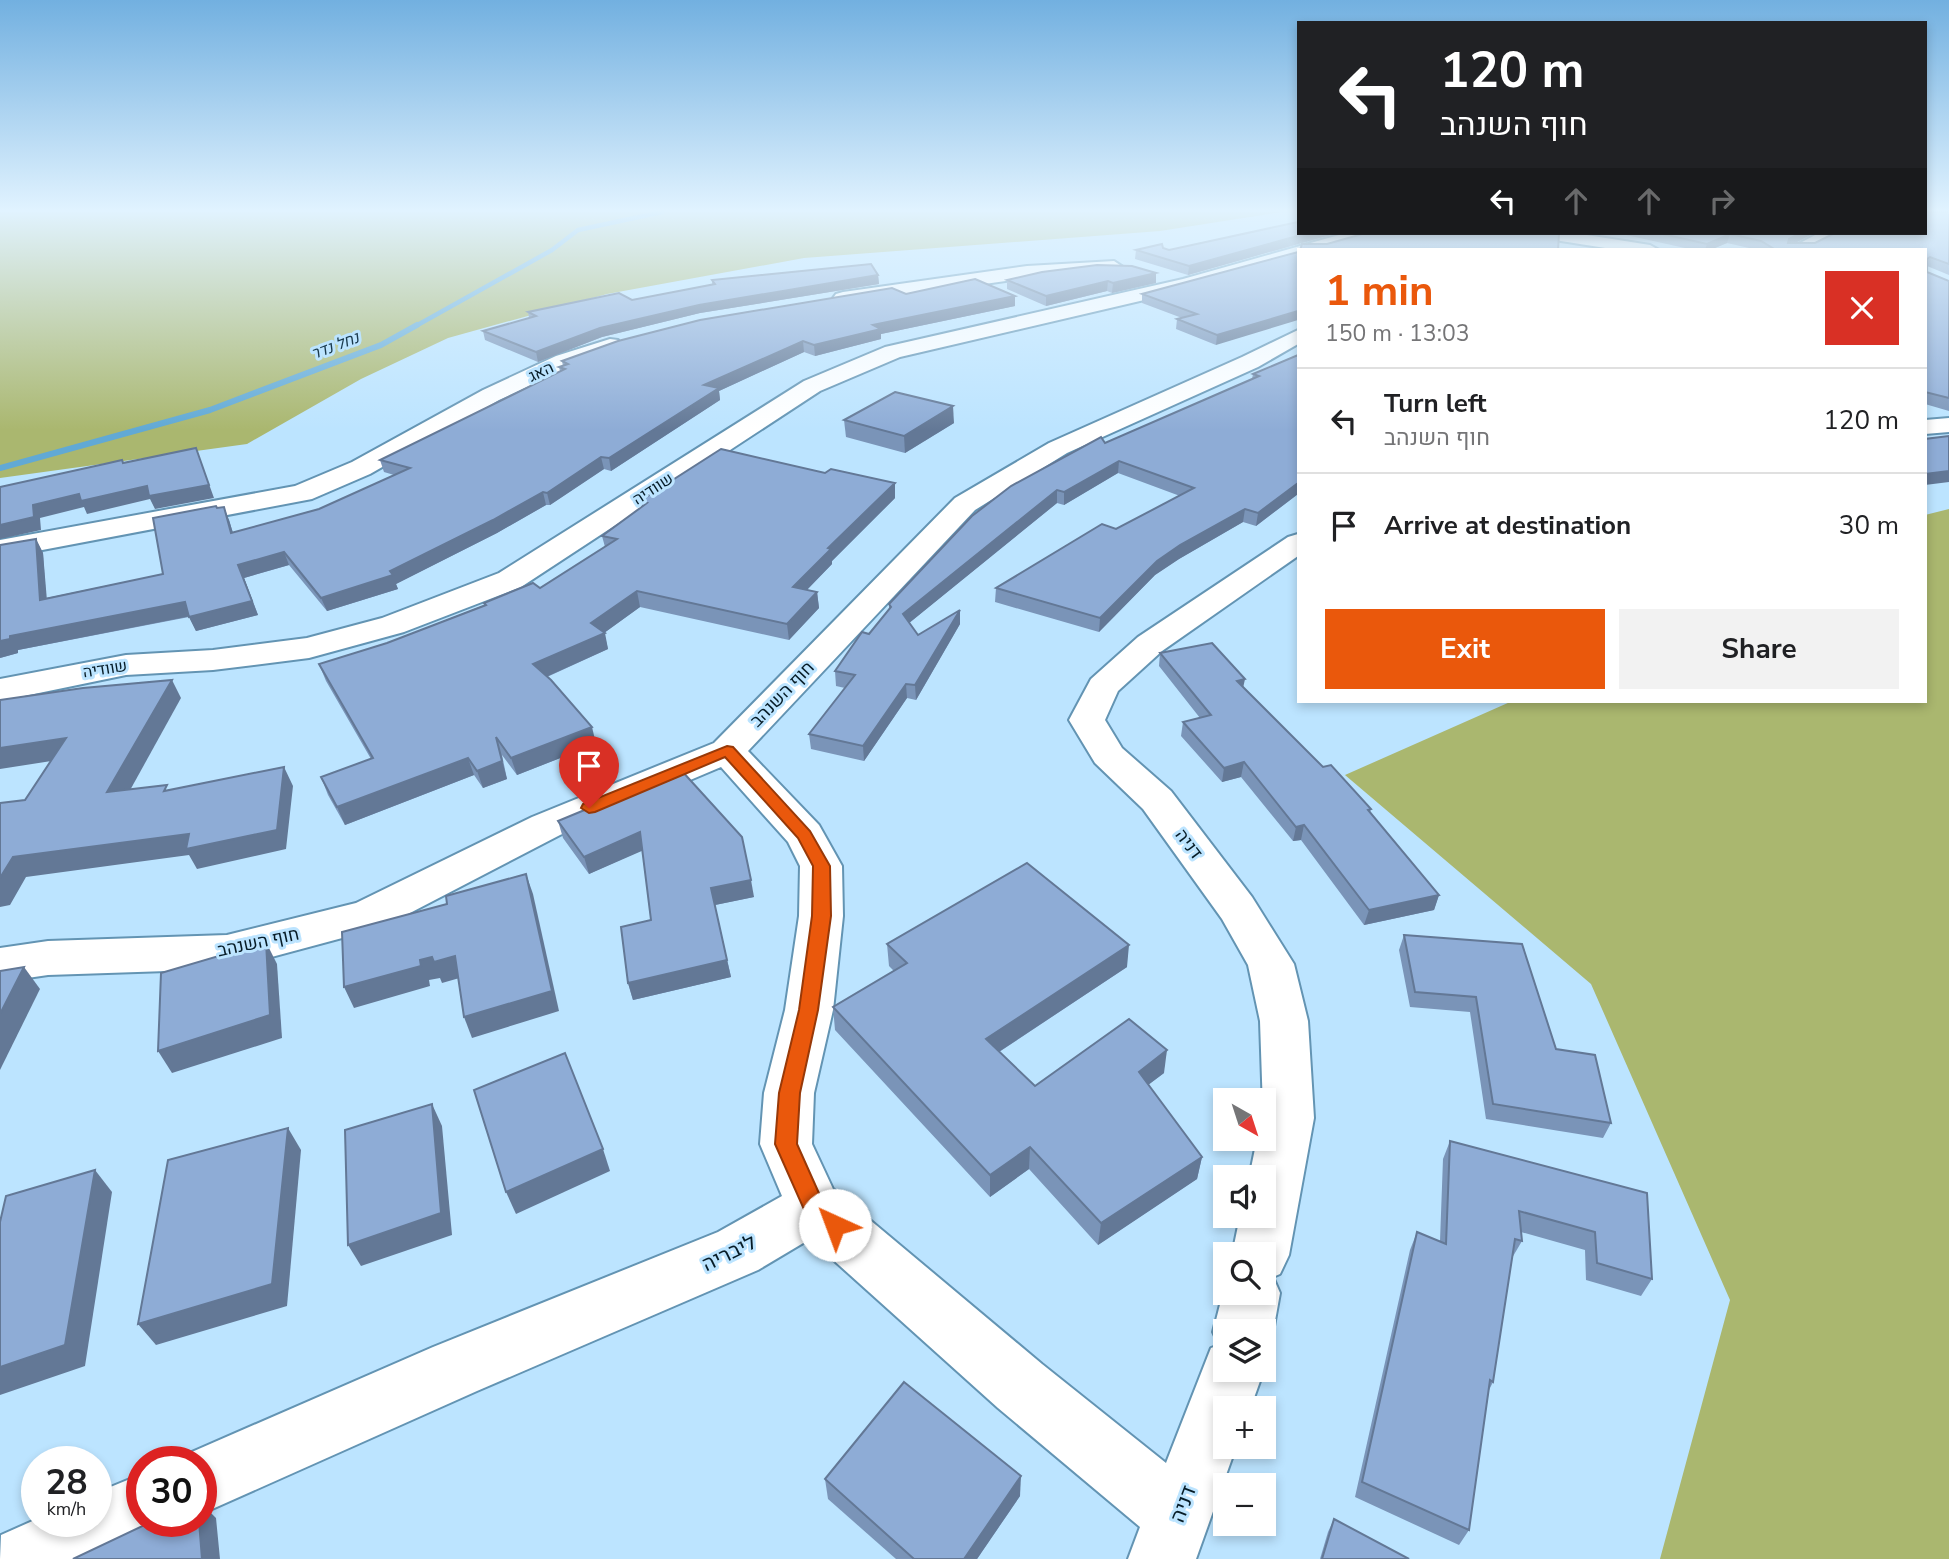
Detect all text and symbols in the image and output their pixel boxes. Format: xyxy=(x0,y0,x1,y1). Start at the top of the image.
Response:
text: 120 m xyxy=(1440,37,1584,104)
icon: left xyxy=(1325,49,1416,140)
text: חוף השנהב xyxy=(1440,103,1588,146)
icon: left xyxy=(1484,182,1522,220)
icon: ahead xyxy=(1557,182,1595,220)
icon: ahead xyxy=(1630,182,1668,220)
icon: right xyxy=(1703,182,1741,220)
text: 1 min xyxy=(1325,263,1434,320)
button: close xyxy=(1825,271,1899,345)
text: 150 m · 13:03 xyxy=(1325,318,1470,349)
water label: נחל נדר xyxy=(308,326,363,365)
street label: האג xyxy=(525,357,557,387)
text: Turn left xyxy=(1384,386,1487,421)
icon: left xyxy=(1325,402,1363,440)
text: 120 m xyxy=(1823,403,1899,438)
text: חוף השנהב xyxy=(1384,422,1490,453)
street label: שוודיה xyxy=(628,468,678,510)
icon: arrive xyxy=(1325,507,1363,545)
text: Arrive at destination xyxy=(1384,508,1631,543)
text: 30 m xyxy=(1839,508,1899,543)
button: Exit xyxy=(1325,609,1605,689)
button: Share xyxy=(1619,609,1899,689)
street label: שוודיה xyxy=(81,655,129,683)
street label: חוף השנהב xyxy=(745,656,819,732)
pin xyxy=(559,736,619,808)
icon: arrive xyxy=(570,747,608,785)
street label: דניה xyxy=(1170,824,1208,864)
street label: חוף השנהב xyxy=(215,922,301,962)
north arrow xyxy=(1213,1088,1276,1152)
map controls xyxy=(1213,1088,1276,1536)
button: sound xyxy=(1213,1165,1276,1228)
position arrow xyxy=(798,1188,872,1262)
street label: ליבריה xyxy=(697,1228,761,1278)
button: search xyxy=(1213,1242,1276,1305)
button: layers xyxy=(1213,1319,1276,1382)
button: + xyxy=(1213,1396,1276,1459)
speed limit sign: 30 xyxy=(126,1446,217,1537)
text: 28 xyxy=(45,1459,88,1506)
button: − xyxy=(1213,1473,1276,1536)
street label: דניה xyxy=(1163,1482,1203,1526)
text: km/h xyxy=(47,1497,86,1521)

